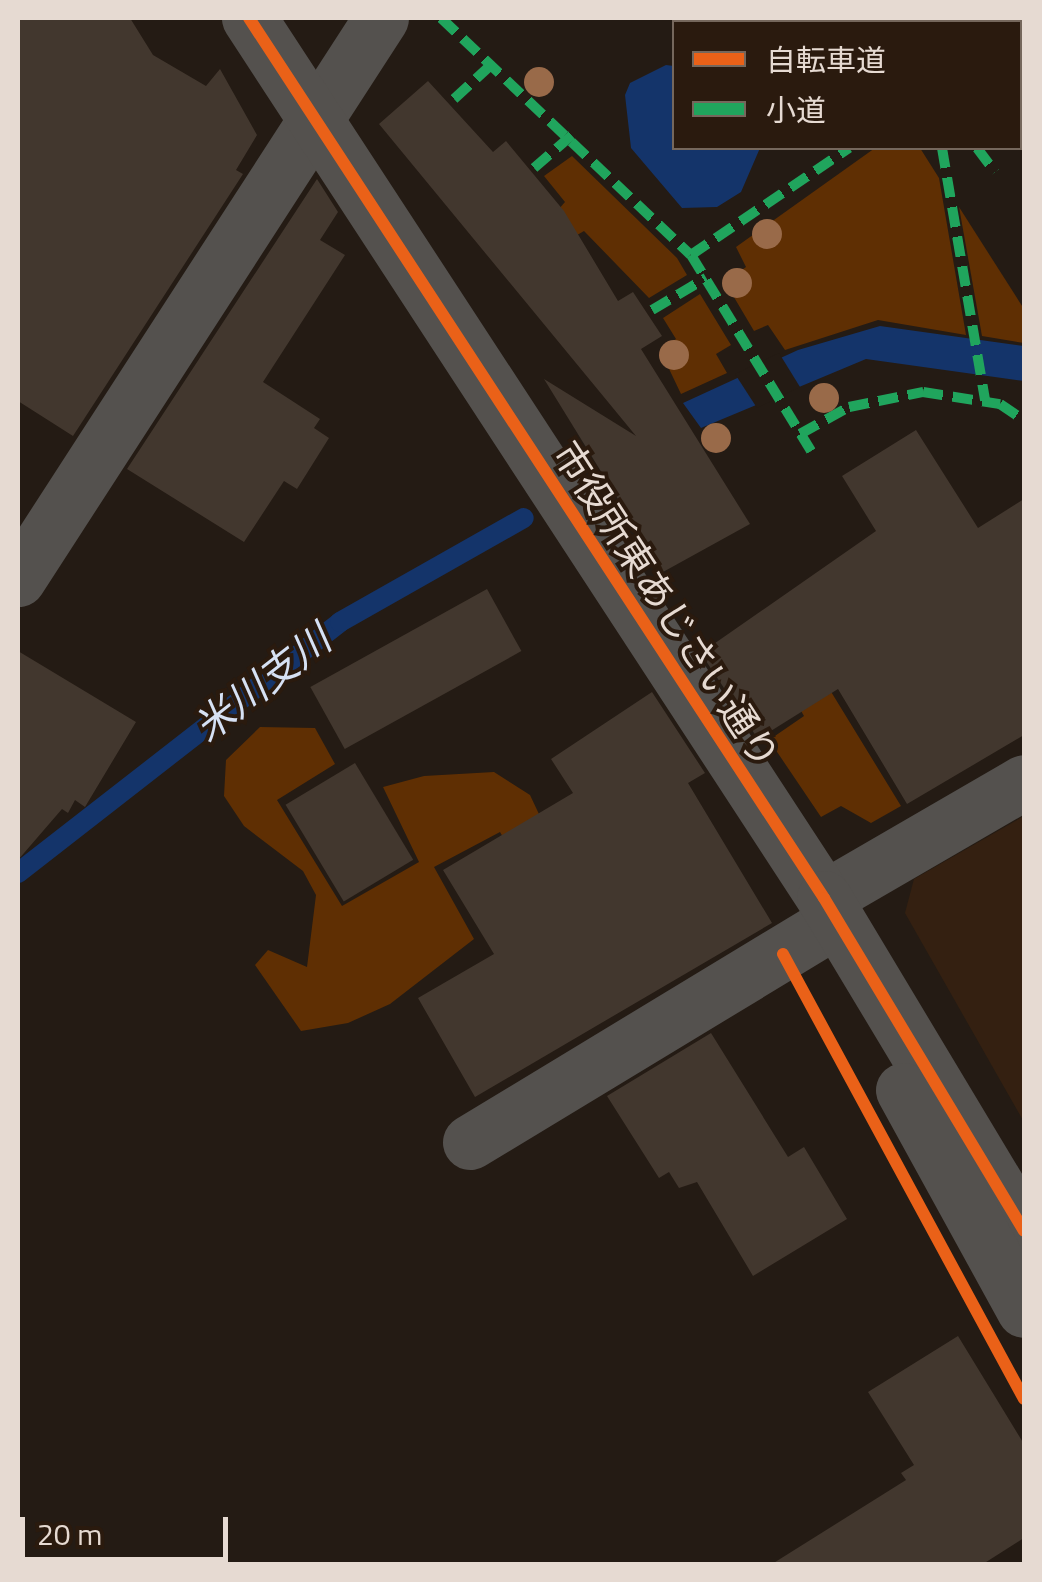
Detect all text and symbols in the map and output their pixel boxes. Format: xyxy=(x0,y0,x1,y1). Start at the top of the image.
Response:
legend xyxy=(672,20,1022,150)
text: 自転車道 xyxy=(766,37,886,83)
text: 小道 xyxy=(766,87,826,133)
street label: 市役所東あじさい通り xyxy=(543,433,789,777)
water label: 米川支川 xyxy=(184,615,340,751)
scale bar xyxy=(25,1497,232,1559)
text: 20 m xyxy=(37,1511,102,1557)

